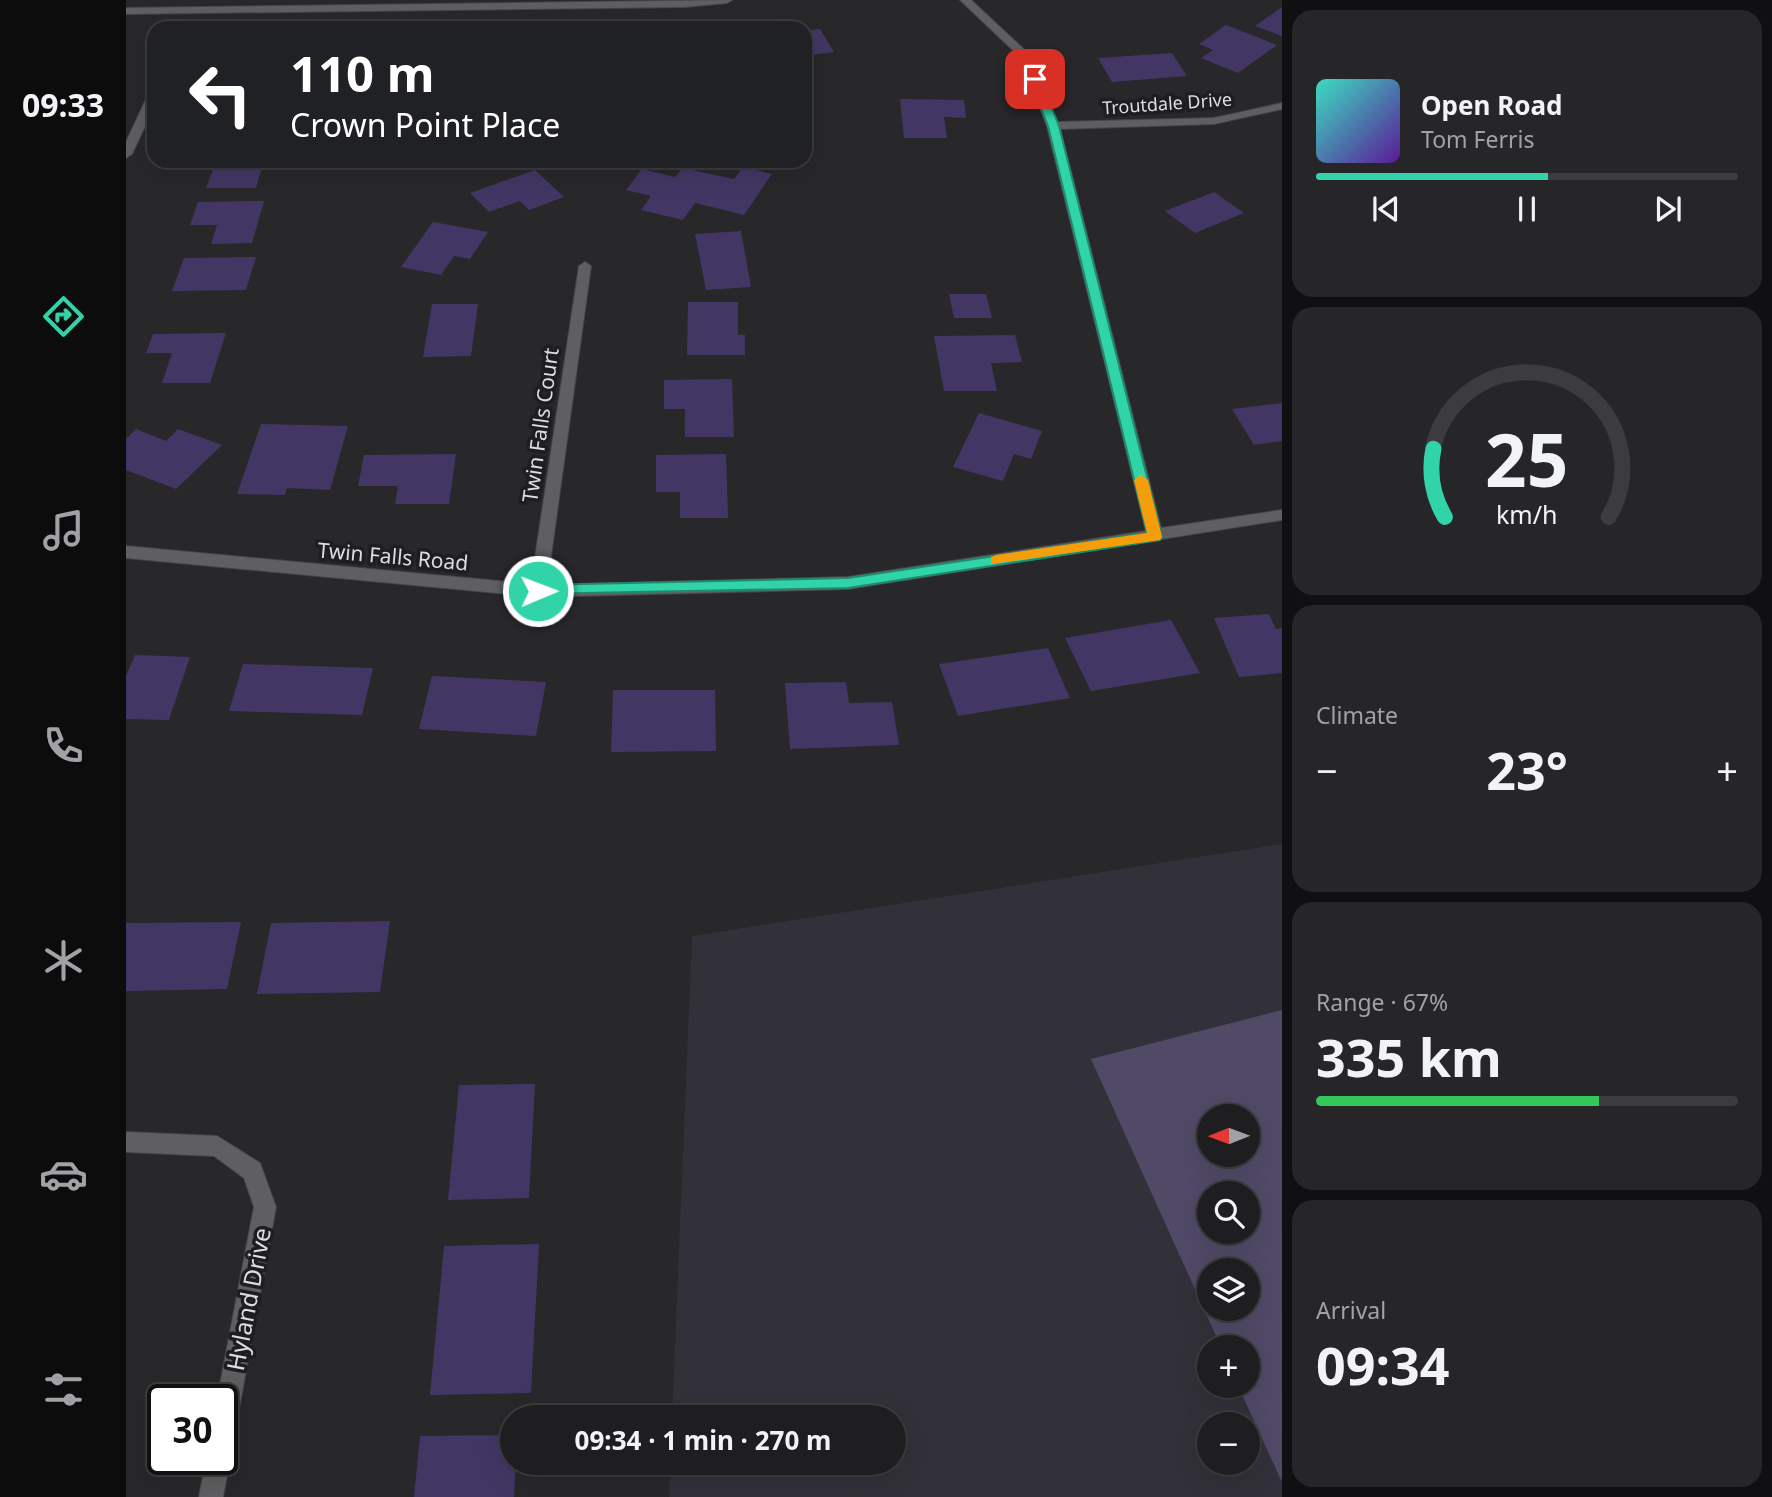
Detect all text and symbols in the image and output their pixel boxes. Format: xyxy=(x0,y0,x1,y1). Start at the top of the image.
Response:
text: 110 m xyxy=(290,40,435,106)
icon: left xyxy=(175,49,266,140)
pin xyxy=(1005,49,1065,109)
icon: arrive xyxy=(1016,60,1054,98)
text: 09:33 xyxy=(22,83,104,126)
street label: Troutdale Drive xyxy=(1101,86,1233,120)
text: Open Road xyxy=(1421,87,1563,123)
text: Crown Point Place xyxy=(290,103,560,146)
text: Tom Ferris xyxy=(1421,123,1534,155)
icon: previous xyxy=(1367,190,1405,228)
icon: pause xyxy=(1508,190,1546,228)
icon: next xyxy=(1649,190,1687,228)
icon: directions xyxy=(39,292,88,341)
street label: Twin Falls Court xyxy=(515,345,565,504)
text: 25 xyxy=(1485,410,1569,509)
text: km/h xyxy=(1496,497,1558,531)
icon: music xyxy=(39,506,88,555)
street label: Twin Falls Road xyxy=(317,535,469,577)
position arrow xyxy=(501,554,575,628)
text: Climate xyxy=(1316,699,1398,731)
icon: phone xyxy=(39,721,88,770)
text: 23° xyxy=(1486,734,1568,805)
text: − xyxy=(1316,744,1338,796)
text: + xyxy=(1716,744,1738,796)
icon: climate xyxy=(39,936,88,985)
text: Range · 67% xyxy=(1316,986,1448,1018)
text: 335 km xyxy=(1316,1021,1502,1092)
north arrow xyxy=(1197,1104,1260,1167)
map controls xyxy=(1197,1104,1260,1475)
icon: car xyxy=(39,1150,88,1199)
button: search xyxy=(1197,1181,1260,1244)
street label: Hyland Drive xyxy=(218,1225,278,1373)
button: layers xyxy=(1197,1258,1260,1321)
text: Arrival xyxy=(1316,1294,1386,1326)
text: 09:34 xyxy=(1316,1329,1450,1400)
button: + xyxy=(1197,1335,1260,1398)
icon: filters xyxy=(39,1365,88,1414)
speed limit sign: 30 xyxy=(147,1384,238,1475)
button: − xyxy=(1197,1412,1260,1475)
text: 09:34 · 1 min · 270 m xyxy=(575,1422,831,1458)

